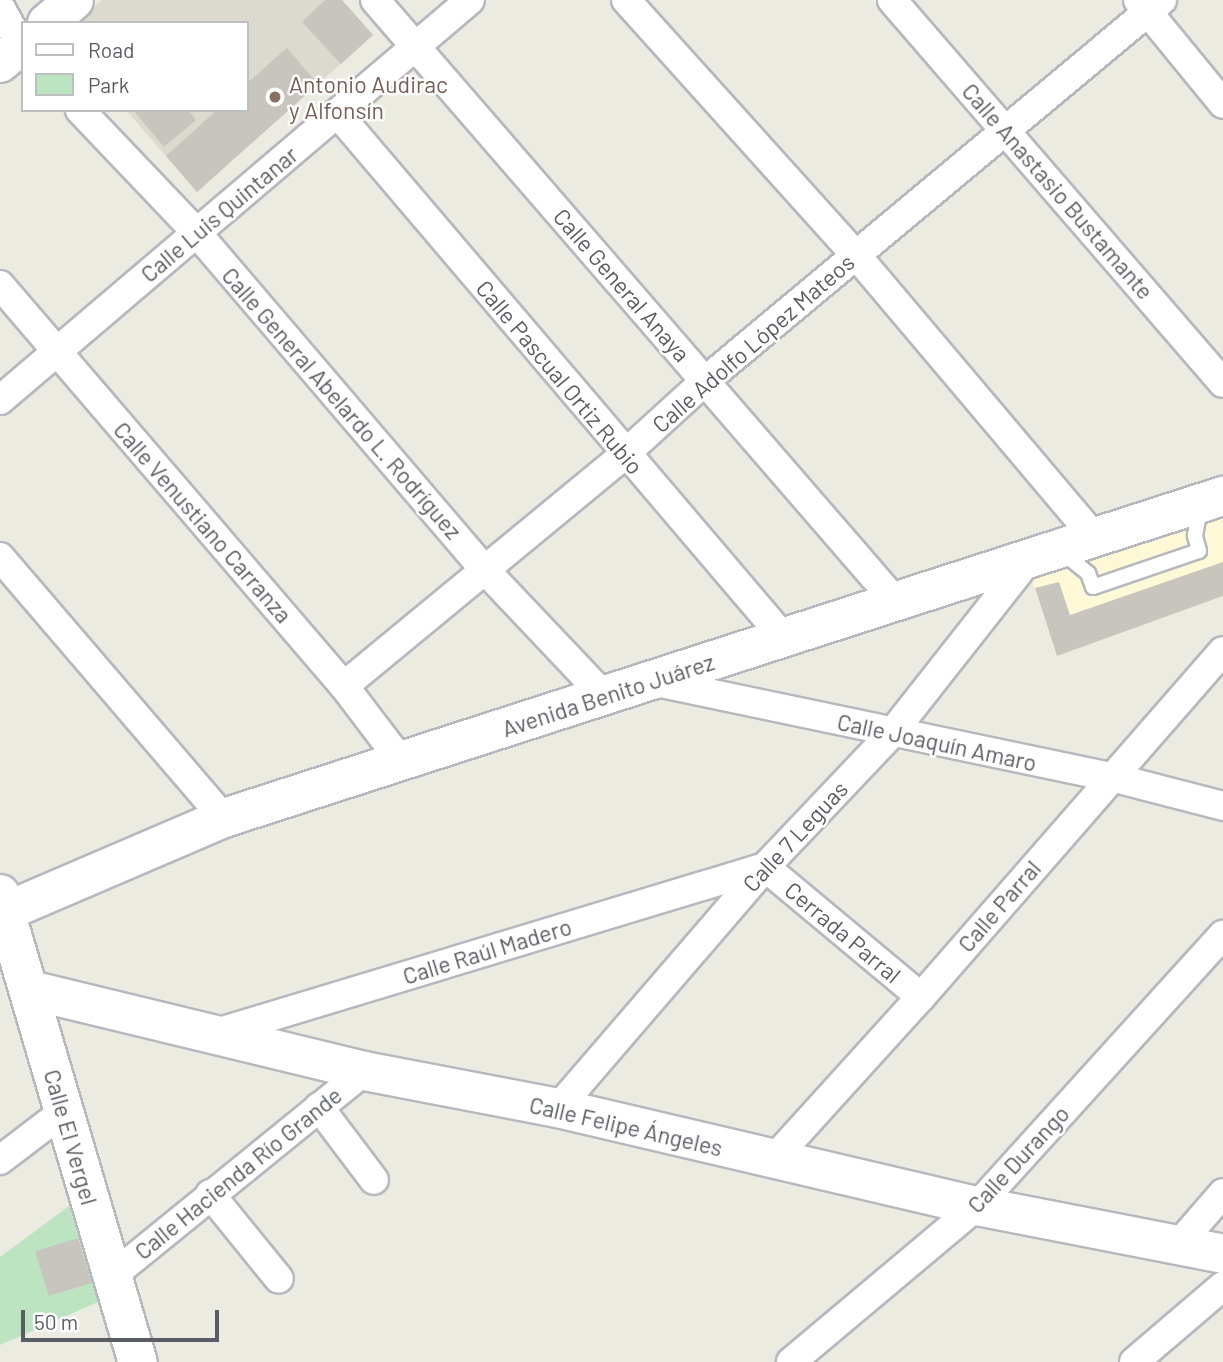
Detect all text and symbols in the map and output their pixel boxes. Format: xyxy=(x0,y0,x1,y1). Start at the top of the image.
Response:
legend xyxy=(21,21,248,112)
text: Road xyxy=(88,37,134,62)
place label: Antonio Audirac y Alfonsín xyxy=(289,70,448,124)
text: Park xyxy=(88,72,129,97)
street label: Calle Anastasio Bustamante xyxy=(957,77,1159,305)
marker: Antonio Audirac y Alfonsín xyxy=(267,89,283,105)
street label: Calle Luis Quintanar xyxy=(135,140,303,288)
street label: Calle General Anaya xyxy=(548,203,696,367)
street label: Calle Adolfo López Mateos xyxy=(646,248,860,438)
street label: Calle General Abelardo L. Rodríguez xyxy=(216,262,468,544)
street label: Calle Pascual Ortiz Rubio xyxy=(471,274,649,480)
street label: Calle Venustiano Carranza xyxy=(108,416,298,628)
street label: Avenida Benito Juárez xyxy=(498,648,718,742)
street label: Calle Joaquín Amaro xyxy=(835,707,1039,777)
street label: Calle 7 Leguas xyxy=(737,775,853,897)
street label: Calle Parral xyxy=(952,855,1046,957)
street label: Cerrada Parral xyxy=(780,876,906,988)
street label: Calle Raúl Madero xyxy=(399,912,575,990)
street label: Calle El Vergel xyxy=(39,1066,103,1208)
street label: Calle Hacienda Río Grande xyxy=(129,1081,347,1265)
street label: Calle Felipe Ángeles xyxy=(527,1090,725,1162)
street label: Calle Durango xyxy=(961,1100,1075,1218)
scale bar xyxy=(24,1296,222,1340)
text: 50 m xyxy=(34,1309,78,1334)

